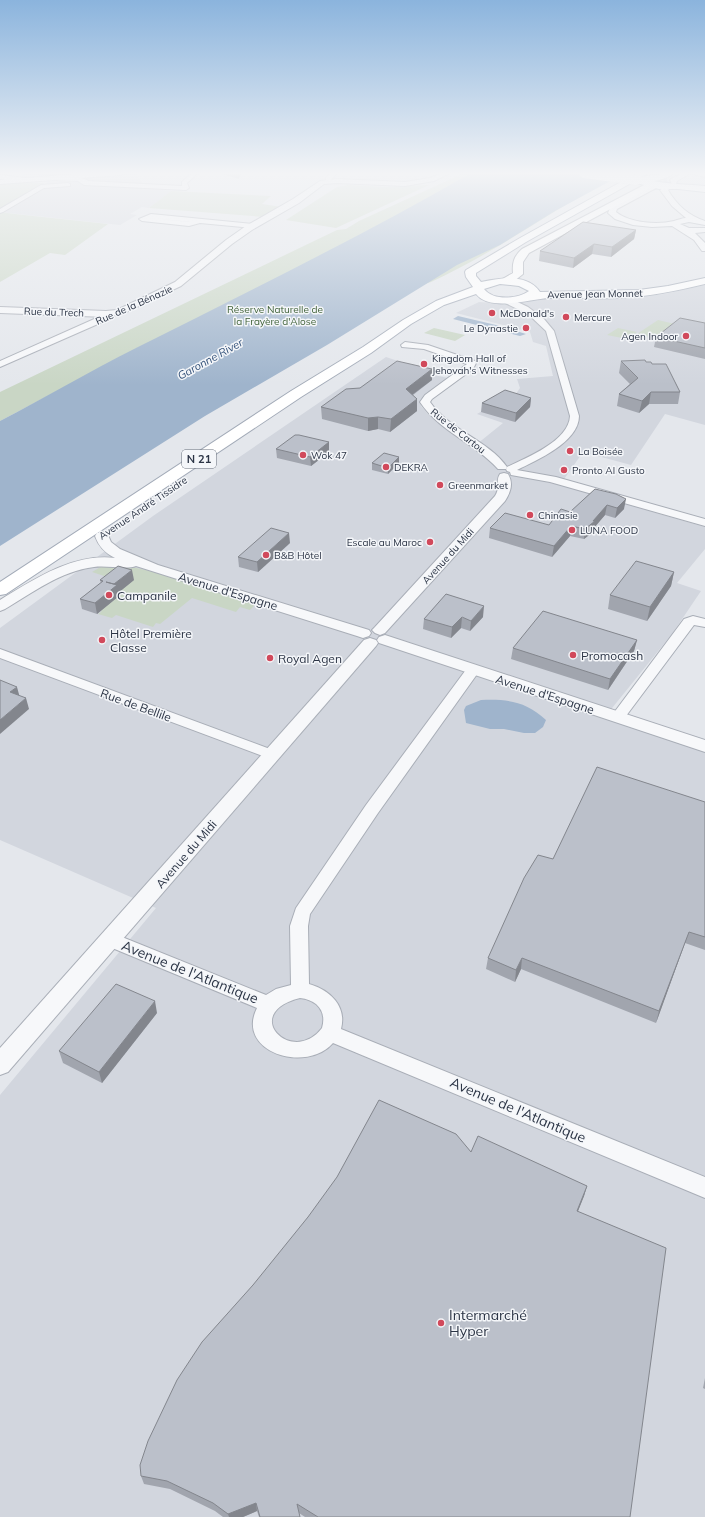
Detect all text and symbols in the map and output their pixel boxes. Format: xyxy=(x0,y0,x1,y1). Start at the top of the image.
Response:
street label: Rue de la Bénazie xyxy=(93,282,175,328)
street label: Avenue Jean Monnet xyxy=(547,287,643,301)
park label: Réserve Naturelle de la Frayère d'Alose xyxy=(227,303,323,328)
street label: Rue du Trech xyxy=(24,304,84,320)
place label: McDonald's xyxy=(500,307,554,320)
marker: McDonald's xyxy=(487,308,497,318)
place label: Mercure xyxy=(574,311,611,324)
marker: Mercure xyxy=(561,312,571,322)
place label: Le Dynastie xyxy=(464,322,518,335)
marker: Le Dynastie xyxy=(521,323,531,333)
place label: Agen Indoor xyxy=(621,330,678,343)
marker: Agen Indoor xyxy=(681,331,691,341)
water label: Garonne River xyxy=(175,335,246,383)
place label: Kingdom Hall of Jehovah's Witnesses xyxy=(432,352,528,377)
marker: Kingdom Hall of Jehovah's Witnesses xyxy=(419,359,429,369)
street label: Rue de Cartou xyxy=(428,405,488,457)
place label: La Boisée xyxy=(578,445,623,458)
marker: La Boisée xyxy=(565,446,575,456)
place label: Wok 47 xyxy=(311,449,347,462)
road number: N 21 xyxy=(182,450,216,468)
marker: Wok 47 xyxy=(298,450,308,460)
place label: DEKRA xyxy=(394,461,428,474)
marker: DEKRA xyxy=(381,462,391,472)
place label: Pronto Al Gusto xyxy=(572,464,645,477)
marker: Pronto Al Gusto xyxy=(559,465,569,475)
street label: Avenue André Tissidre xyxy=(96,474,190,542)
place label: Greenmarket xyxy=(448,479,508,492)
marker: Greenmarket xyxy=(435,480,445,490)
place label: Chinasie xyxy=(538,509,578,522)
marker: Chinasie xyxy=(525,510,535,520)
place label: LUNA FOOD xyxy=(580,524,638,537)
street label: Avenue du Midi xyxy=(419,525,477,587)
marker: LUNA FOOD xyxy=(567,525,577,535)
place label: Escale au Maroc xyxy=(347,536,422,549)
marker: Escale au Maroc xyxy=(425,537,435,547)
place label: B&B Hôtel xyxy=(274,549,322,562)
marker: B&B Hôtel xyxy=(261,550,271,560)
street label: Avenue d'Espagne xyxy=(177,569,279,613)
place label: Campanile xyxy=(117,588,176,603)
marker: Campanile xyxy=(104,590,114,600)
place label: Hôtel Première Classe xyxy=(110,626,192,655)
marker: Hôtel Première Classe xyxy=(97,635,107,645)
place label: Promocash xyxy=(581,648,643,663)
marker: Promocash xyxy=(568,650,578,660)
place label: Royal Agen xyxy=(278,651,342,666)
marker: Royal Agen xyxy=(265,653,275,663)
street label: Avenue d'Espagne xyxy=(494,671,596,717)
street label: Rue de Bellile xyxy=(98,685,174,725)
street label: Avenue du Midi xyxy=(152,817,220,891)
street label: Avenue de l'Atlantique xyxy=(119,936,261,1008)
street label: Avenue de l'Atlantique xyxy=(447,1073,589,1147)
place label: Intermarché Hyper xyxy=(449,1306,527,1340)
marker: Intermarché Hyper xyxy=(436,1318,446,1328)

